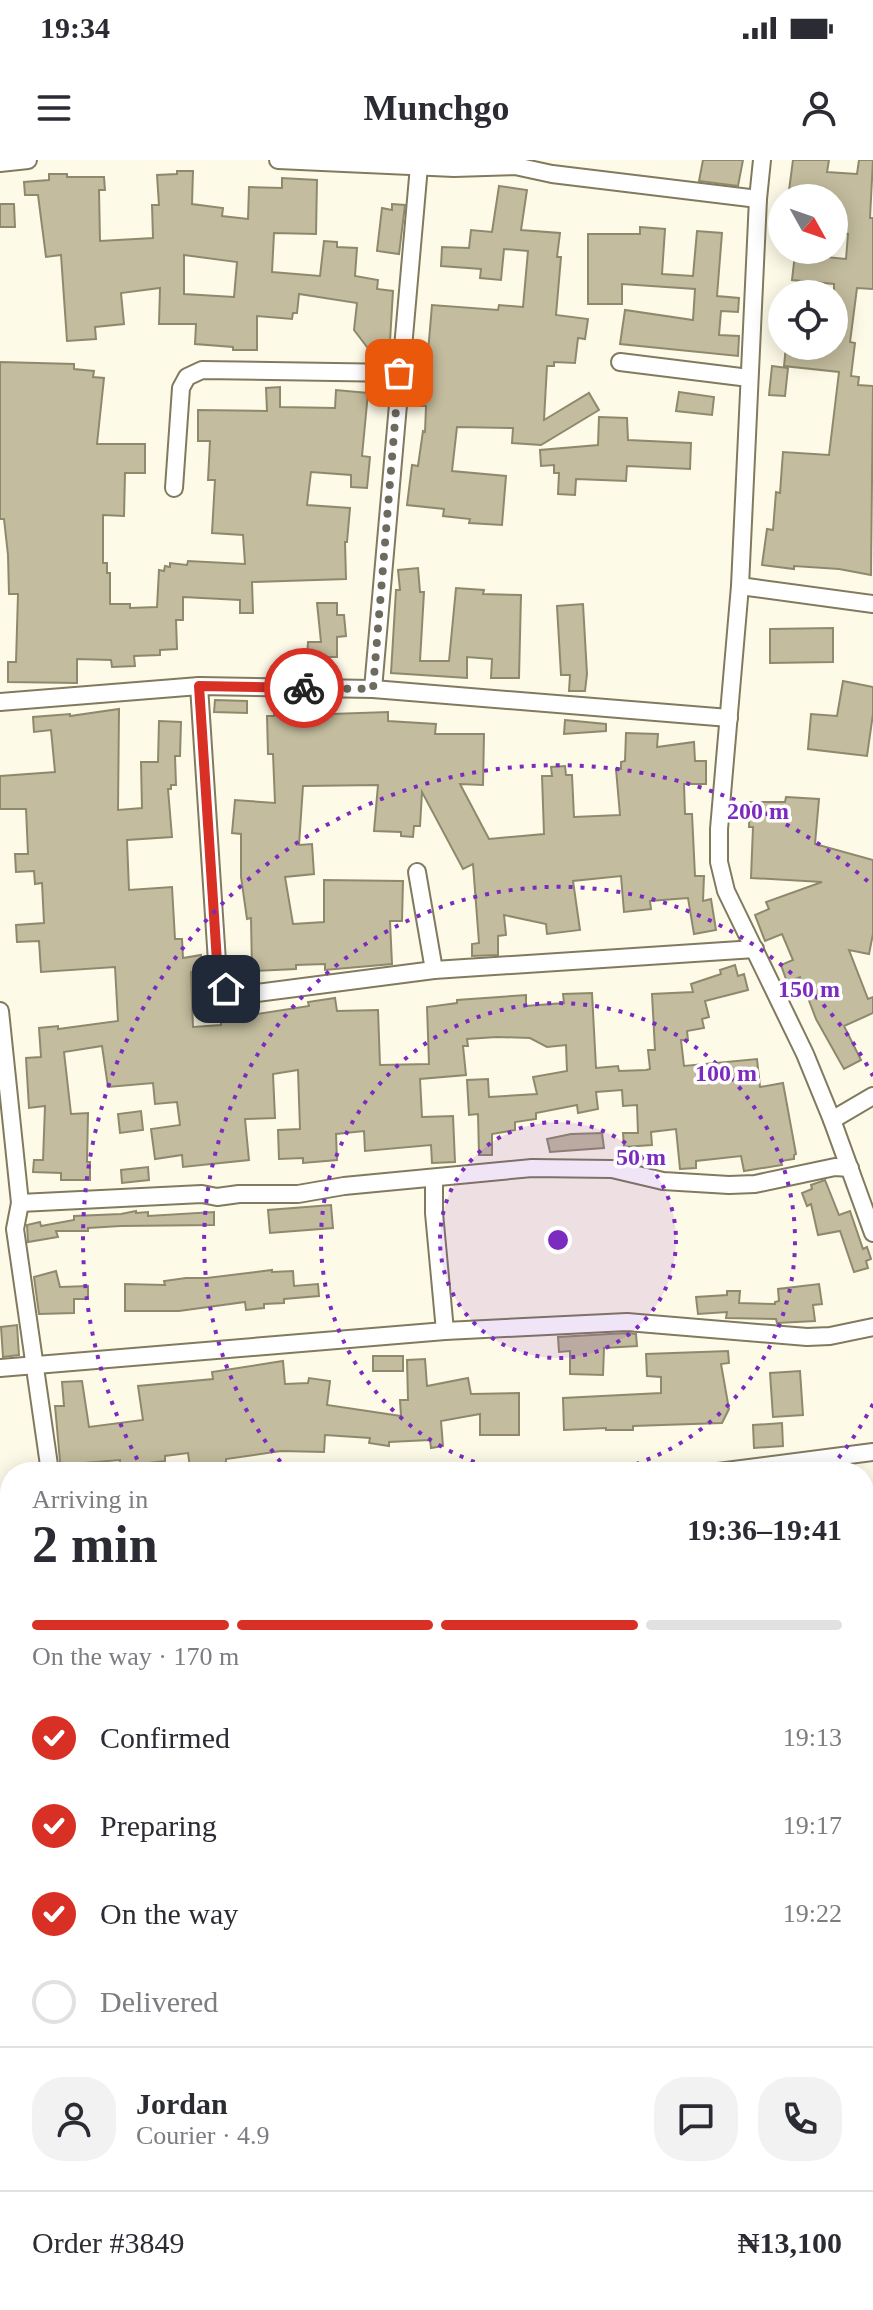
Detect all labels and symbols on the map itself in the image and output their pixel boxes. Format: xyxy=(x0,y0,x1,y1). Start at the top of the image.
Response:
north arrow xyxy=(768,184,848,264)
pin xyxy=(365,339,433,407)
courier xyxy=(264,648,344,728)
text: 200 m xyxy=(727,798,789,824)
pin xyxy=(192,955,260,1023)
text: 150 m xyxy=(778,976,840,1002)
text: 100 m xyxy=(695,1060,757,1086)
text: 50 m xyxy=(616,1144,666,1170)
centre of rings xyxy=(544,1226,572,1254)

